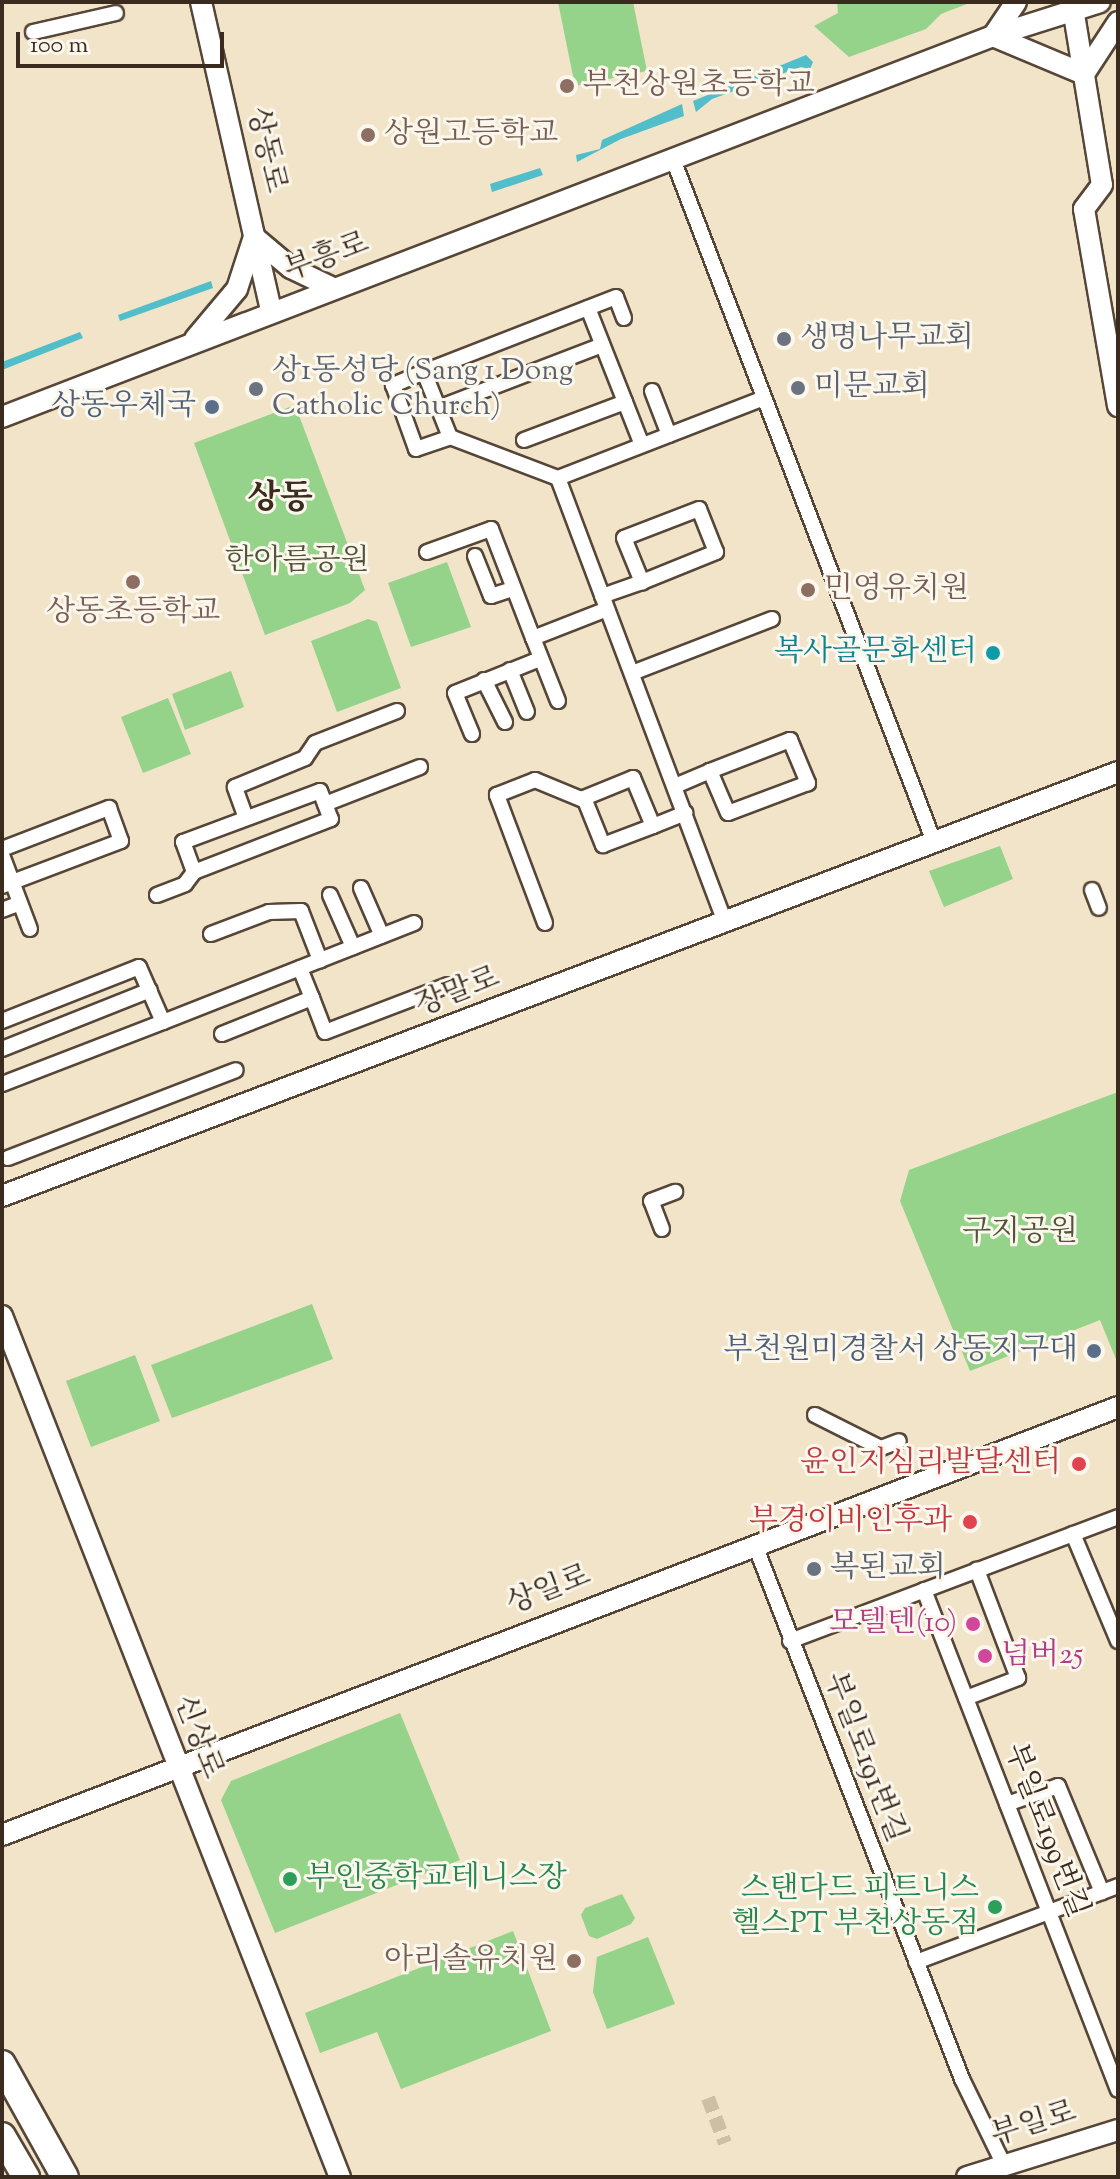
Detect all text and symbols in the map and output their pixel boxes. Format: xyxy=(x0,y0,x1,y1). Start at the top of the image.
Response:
scale bar xyxy=(20,16,228,66)
text: 100 m xyxy=(30,29,88,63)
place label: 부천상원초등학교 xyxy=(583,68,815,104)
marker: 부천상원초등학교 xyxy=(558,77,576,95)
street label: 상동로 xyxy=(238,104,292,196)
place label: 상원고등학교 xyxy=(384,117,558,153)
marker: 상원고등학교 xyxy=(359,126,377,144)
street label: 부흥로 xyxy=(280,226,374,290)
place label: 생명나무교회 xyxy=(800,321,974,357)
marker: 생명나무교회 xyxy=(775,330,793,348)
place label: 상1동성당 (Sang 1 Dong Catholic Church) xyxy=(272,354,572,424)
place label: 미문교회 xyxy=(814,370,930,406)
marker: 미문교회 xyxy=(789,379,807,397)
marker: 상1동성당 (Sang 1 Dong Catholic Church) xyxy=(247,380,265,398)
place label: 상동우체국 xyxy=(51,389,196,425)
marker: 상동우체국 xyxy=(203,398,221,416)
district label: 상동 xyxy=(247,480,313,520)
park label: 한아름공원 xyxy=(225,544,369,580)
place label: 민영유치원 xyxy=(824,572,969,608)
marker: 상동초등학교 xyxy=(124,573,142,591)
marker: 민영유치원 xyxy=(799,581,817,599)
place label: 상동초등학교 xyxy=(46,595,220,631)
place label: 복사골문화센터 xyxy=(774,635,977,671)
marker: 복사골문화센터 xyxy=(984,644,1002,662)
street label: 장말로 xyxy=(411,961,505,1025)
park label: 구지공원 xyxy=(962,1215,1078,1251)
place label: 부천원미경찰서 상동지구대 xyxy=(724,1333,1078,1369)
marker: 부천원미경찰서 상동지구대 xyxy=(1085,1342,1103,1360)
place label: 윤인지심리발달센터 xyxy=(800,1446,1061,1482)
marker: 윤인지심리발달센터 xyxy=(1068,1453,1090,1475)
place label: 부경이비인후과 xyxy=(749,1504,952,1540)
marker: 부경이비인후과 xyxy=(959,1511,981,1533)
place label: 복된교회 xyxy=(830,1551,946,1587)
street label: 상일로 xyxy=(502,1559,596,1623)
marker: 복된교회 xyxy=(805,1560,823,1578)
place label: 모텔텐(10) xyxy=(829,1606,957,1642)
marker: 모텔텐(10) xyxy=(964,1615,982,1633)
place label: 넘버25 xyxy=(1001,1638,1083,1674)
marker: 넘버25 xyxy=(976,1647,994,1665)
street label: 부일로191번길 xyxy=(815,1668,913,1848)
street label: 신상로 xyxy=(165,1690,229,1784)
street label: 부일로199번길 xyxy=(995,1739,1095,1923)
place label: 부인중학교테니스장 xyxy=(306,1861,567,1897)
marker: 부인중학교테니스장 xyxy=(281,1870,299,1888)
place label: 스탠다드 피트니스 헬스PT 부천상동점 xyxy=(732,1872,979,1942)
marker: 스탠다드 피트니스 헬스PT 부천상동점 xyxy=(986,1898,1004,1916)
place label: 아리솔유치원 xyxy=(384,1943,558,1979)
marker: 아리솔유치원 xyxy=(565,1952,583,1970)
street label: 부일로 xyxy=(987,2095,1081,2155)

